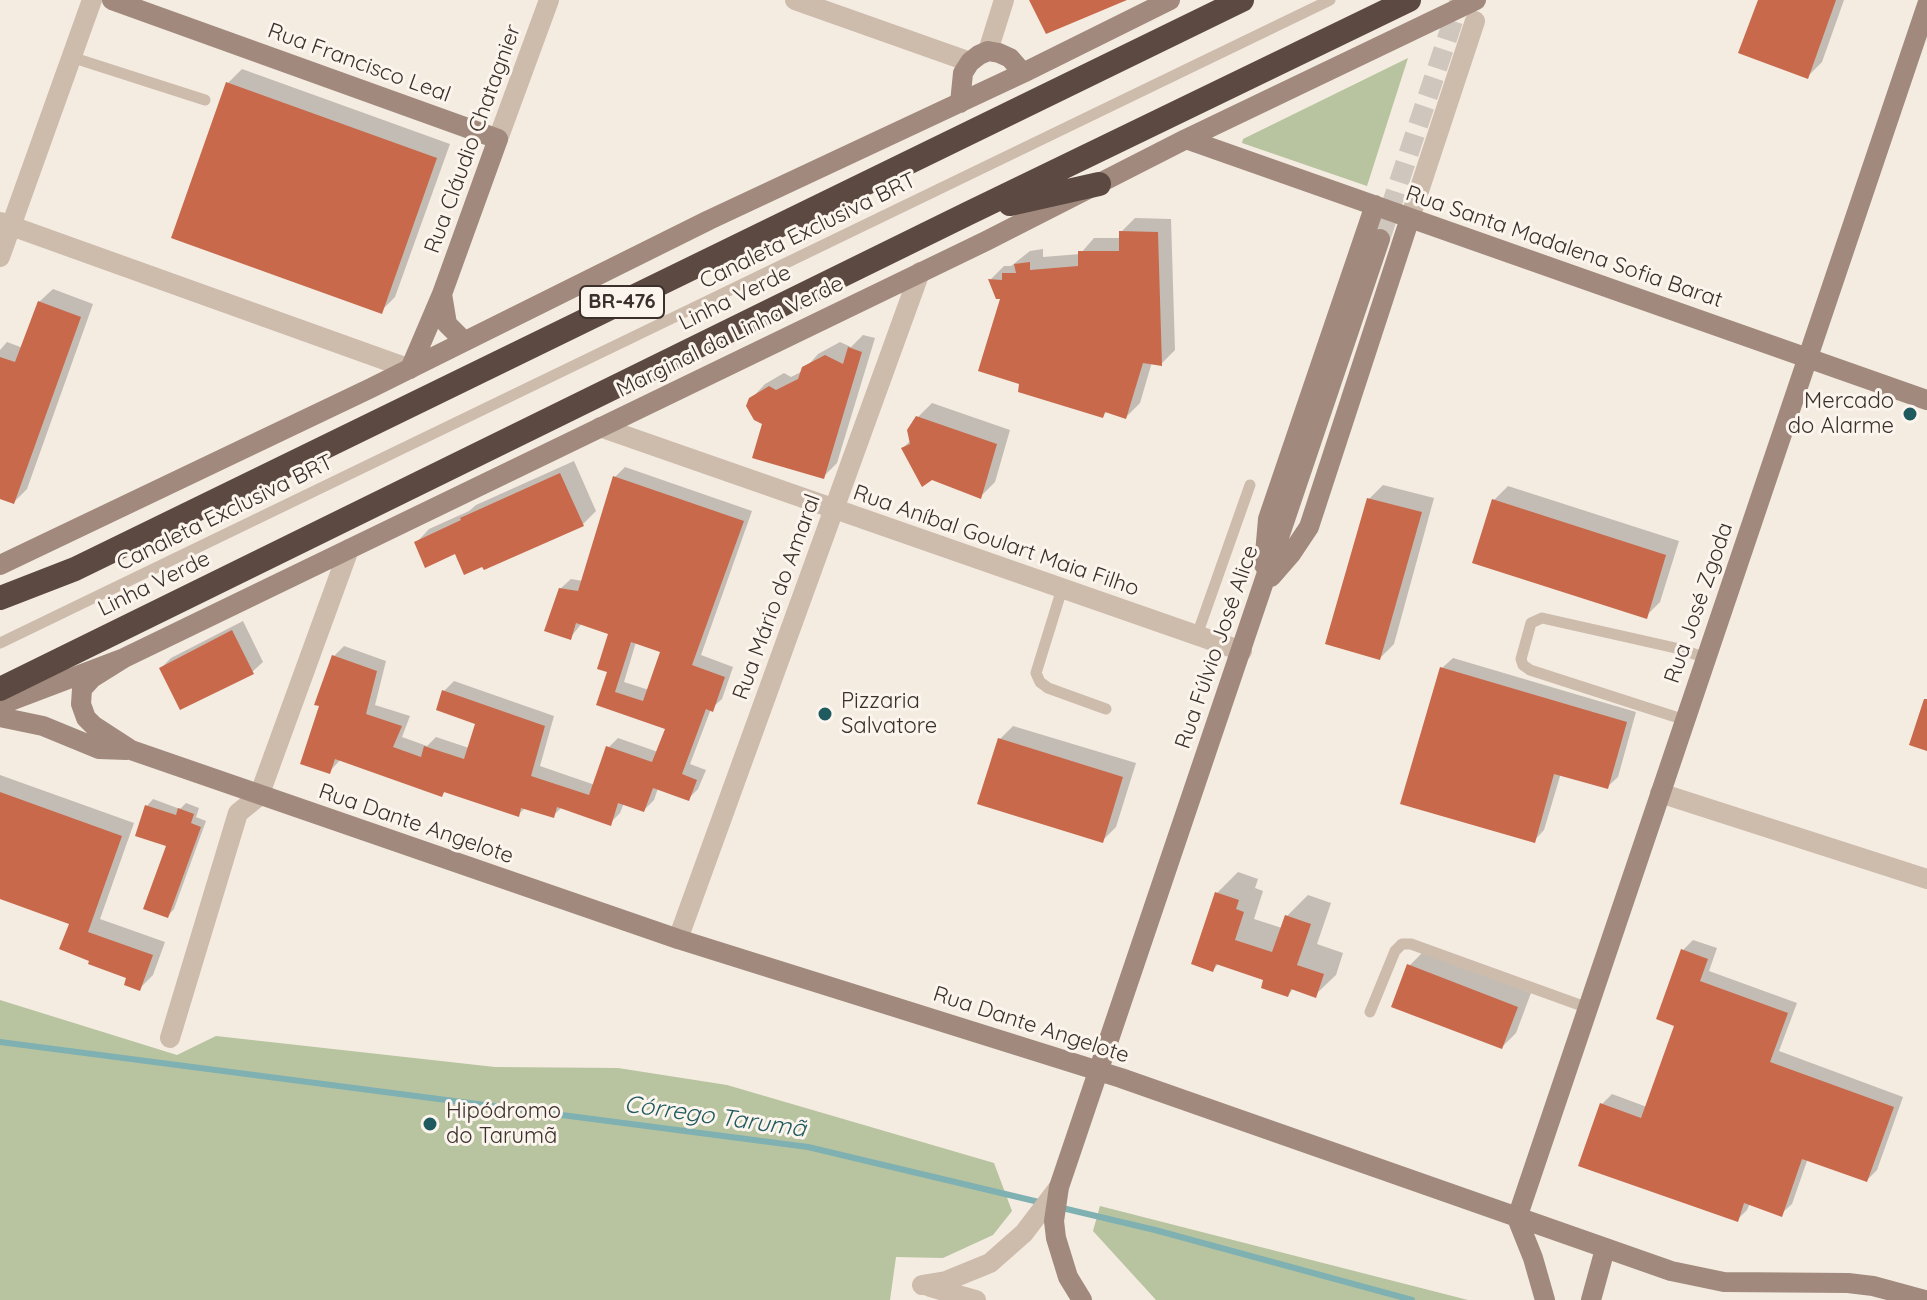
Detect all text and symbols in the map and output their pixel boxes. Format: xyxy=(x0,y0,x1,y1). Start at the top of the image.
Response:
street label: Rua Francisco Leal xyxy=(264,18,454,108)
street label: Rua Cláudio Chatagnier xyxy=(419,21,527,257)
street label: Canaleta Exclusiva BRT xyxy=(695,167,921,295)
street label: Rua Santa Madalena Sofia Barat xyxy=(1402,180,1726,314)
street label: Linha Verde xyxy=(675,260,795,336)
street label: Marginal da Linha Verde xyxy=(612,271,848,403)
road number: BR-476 xyxy=(580,286,664,318)
place label: Mercado do Alarme xyxy=(1788,388,1894,440)
marker: Mercado do Alarme xyxy=(1901,405,1919,423)
street label: Canaleta Exclusiva BRT xyxy=(112,449,338,577)
street label: Rua Aníbal Goulart Maia Filho xyxy=(850,480,1142,602)
street label: Rua Mário do Amaral xyxy=(727,490,827,704)
street label: Rua José Zgoda xyxy=(1659,519,1739,687)
street label: Rua Fúlvio José Alice xyxy=(1170,542,1264,752)
street label: Linha Verde xyxy=(94,546,214,622)
place label: Pizzaria Salvatore xyxy=(841,688,937,740)
marker: Pizzaria Salvatore xyxy=(816,705,834,723)
street label: Rua Dante Angelote xyxy=(315,778,517,870)
street label: Rua Dante Angelote xyxy=(930,981,1132,1069)
water label: Córrego Tarumã xyxy=(622,1090,808,1144)
place label: Hipódromo do Tarumã xyxy=(446,1098,561,1150)
marker: Hipódromo do Tarumã xyxy=(421,1115,439,1133)

